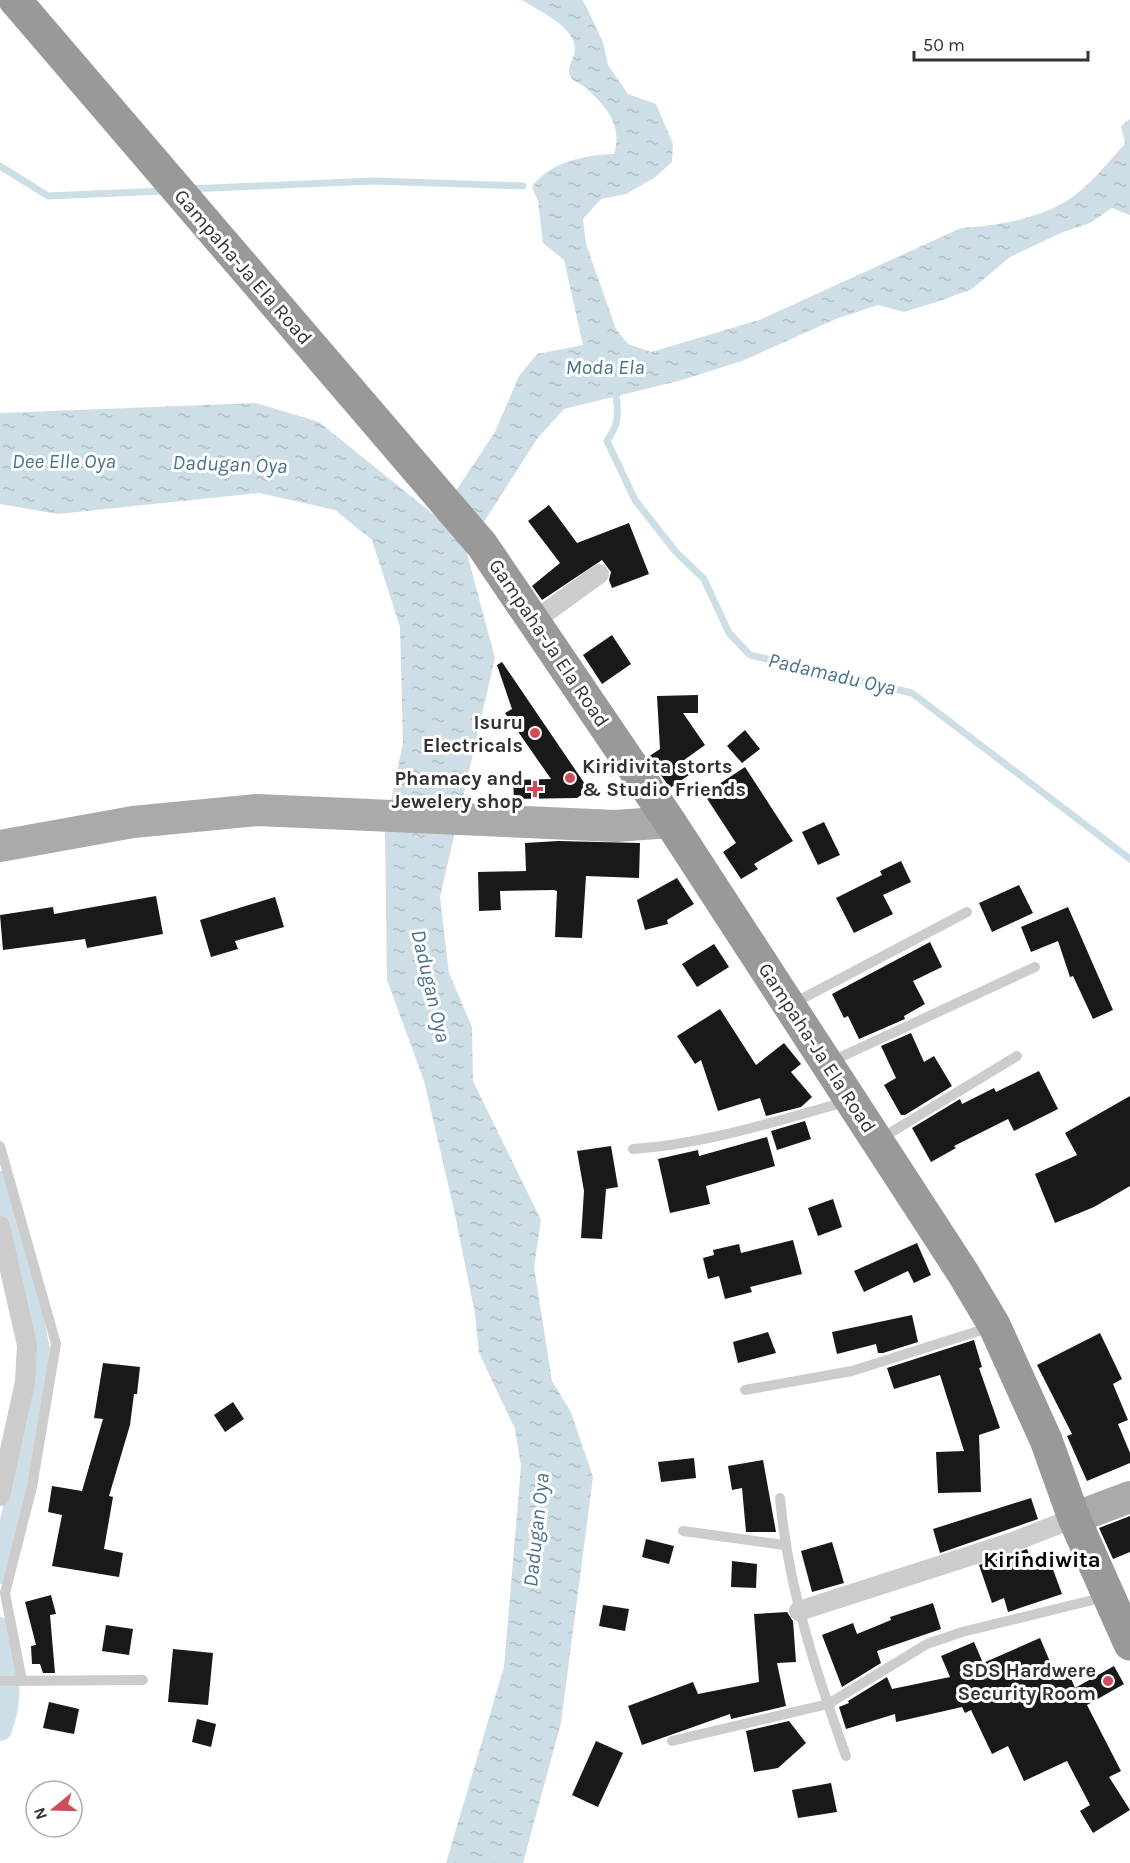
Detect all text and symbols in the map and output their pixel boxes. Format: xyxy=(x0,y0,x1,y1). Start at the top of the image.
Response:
scale bar xyxy=(914,24,1088,62)
text: 50 m xyxy=(923,34,965,56)
street label: Gampaha-Ja Ela Road xyxy=(169,185,317,349)
water label: Moda Ela xyxy=(565,355,645,379)
water label: Dee Elle Oya xyxy=(12,449,116,473)
water label: Dadugan Oya xyxy=(172,450,288,478)
street label: Gampaha-Ja Ela Road xyxy=(484,555,614,731)
water label: Padamadu Oya xyxy=(766,648,898,700)
place label: Isuru Electricals xyxy=(423,711,523,757)
marker: Isuru Electricals xyxy=(528,726,542,740)
place label: Kiridivita storts & Studio Friends xyxy=(582,755,746,801)
place label: Phamacy and Jewelery shop xyxy=(392,767,523,813)
marker: Kiridivita storts & Studio Friends xyxy=(563,771,577,785)
marker: Phamacy and Jewelery shop xyxy=(528,782,542,796)
water label: Dadugan Oya xyxy=(406,927,456,1045)
street label: Gampaha-Ja Ela Road xyxy=(753,959,881,1137)
water label: Dadugan Oya xyxy=(518,1472,554,1588)
district label: Kirindiwita xyxy=(983,1547,1101,1573)
place label: SDS Hardwere Security Room xyxy=(958,1659,1096,1705)
marker: SDS Hardwere Security Room xyxy=(1101,1674,1115,1688)
north arrow xyxy=(24,1779,84,1839)
text: N xyxy=(29,1805,51,1822)

